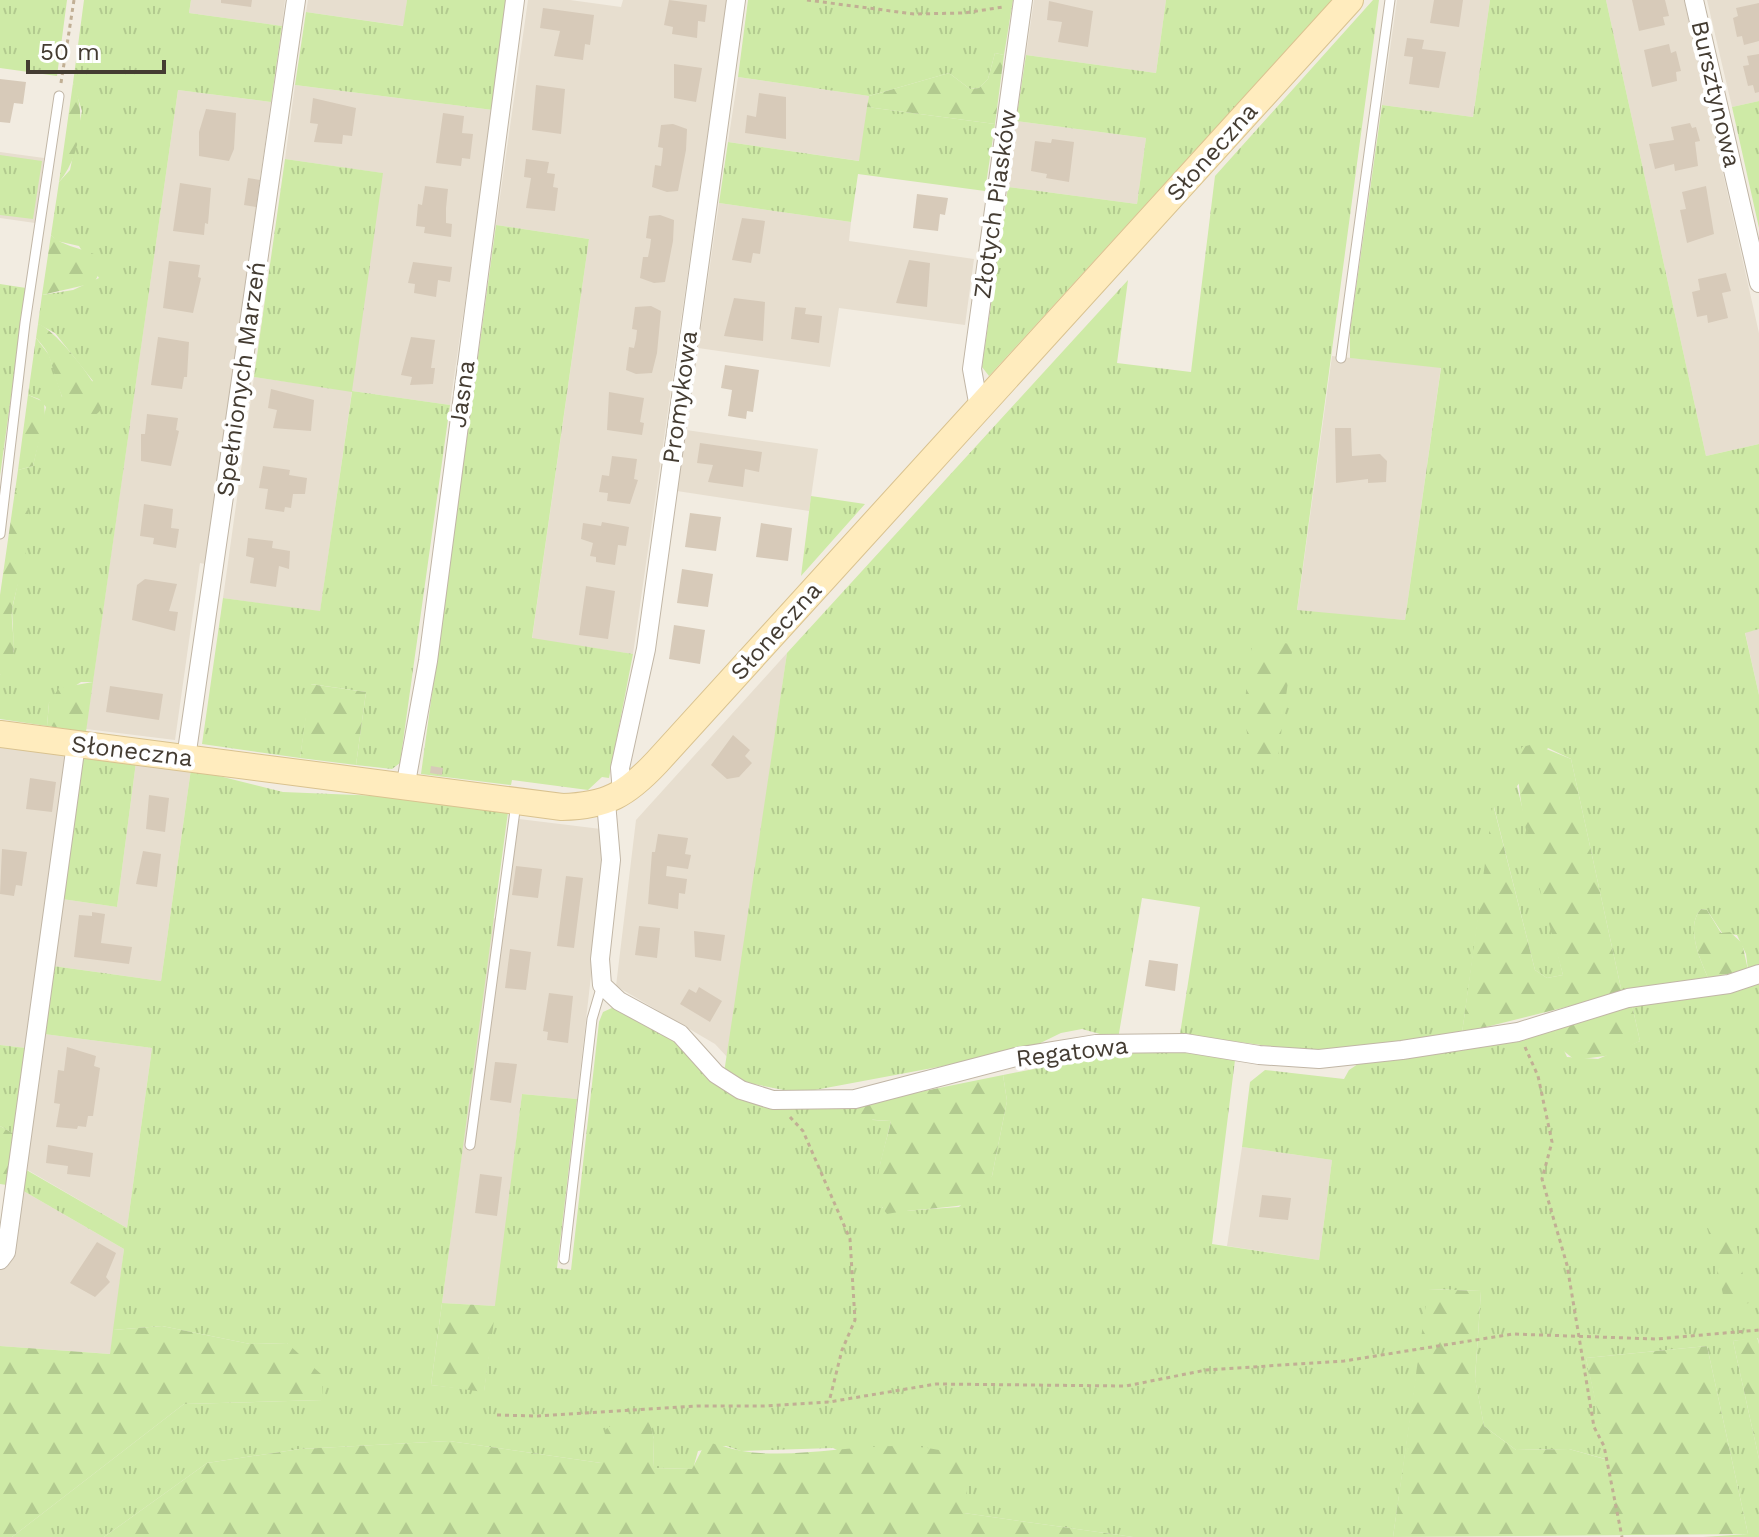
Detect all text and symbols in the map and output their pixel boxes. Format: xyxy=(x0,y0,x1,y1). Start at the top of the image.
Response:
street label: Bursztynowa xyxy=(1685,18,1747,170)
scale bar xyxy=(28,24,164,74)
text: 50 m xyxy=(40,38,100,66)
street label: Słoneczna xyxy=(1161,97,1263,207)
street label: Złotych Piasków xyxy=(968,108,1022,300)
street label: Spełnionych Marzeń xyxy=(211,260,271,498)
street label: Promykowa xyxy=(657,329,703,465)
street label: Jasna xyxy=(443,358,481,430)
street label: Słoneczna xyxy=(725,576,827,686)
street label: Słoneczna xyxy=(70,730,194,772)
street label: Regatowa xyxy=(1014,1031,1130,1073)

